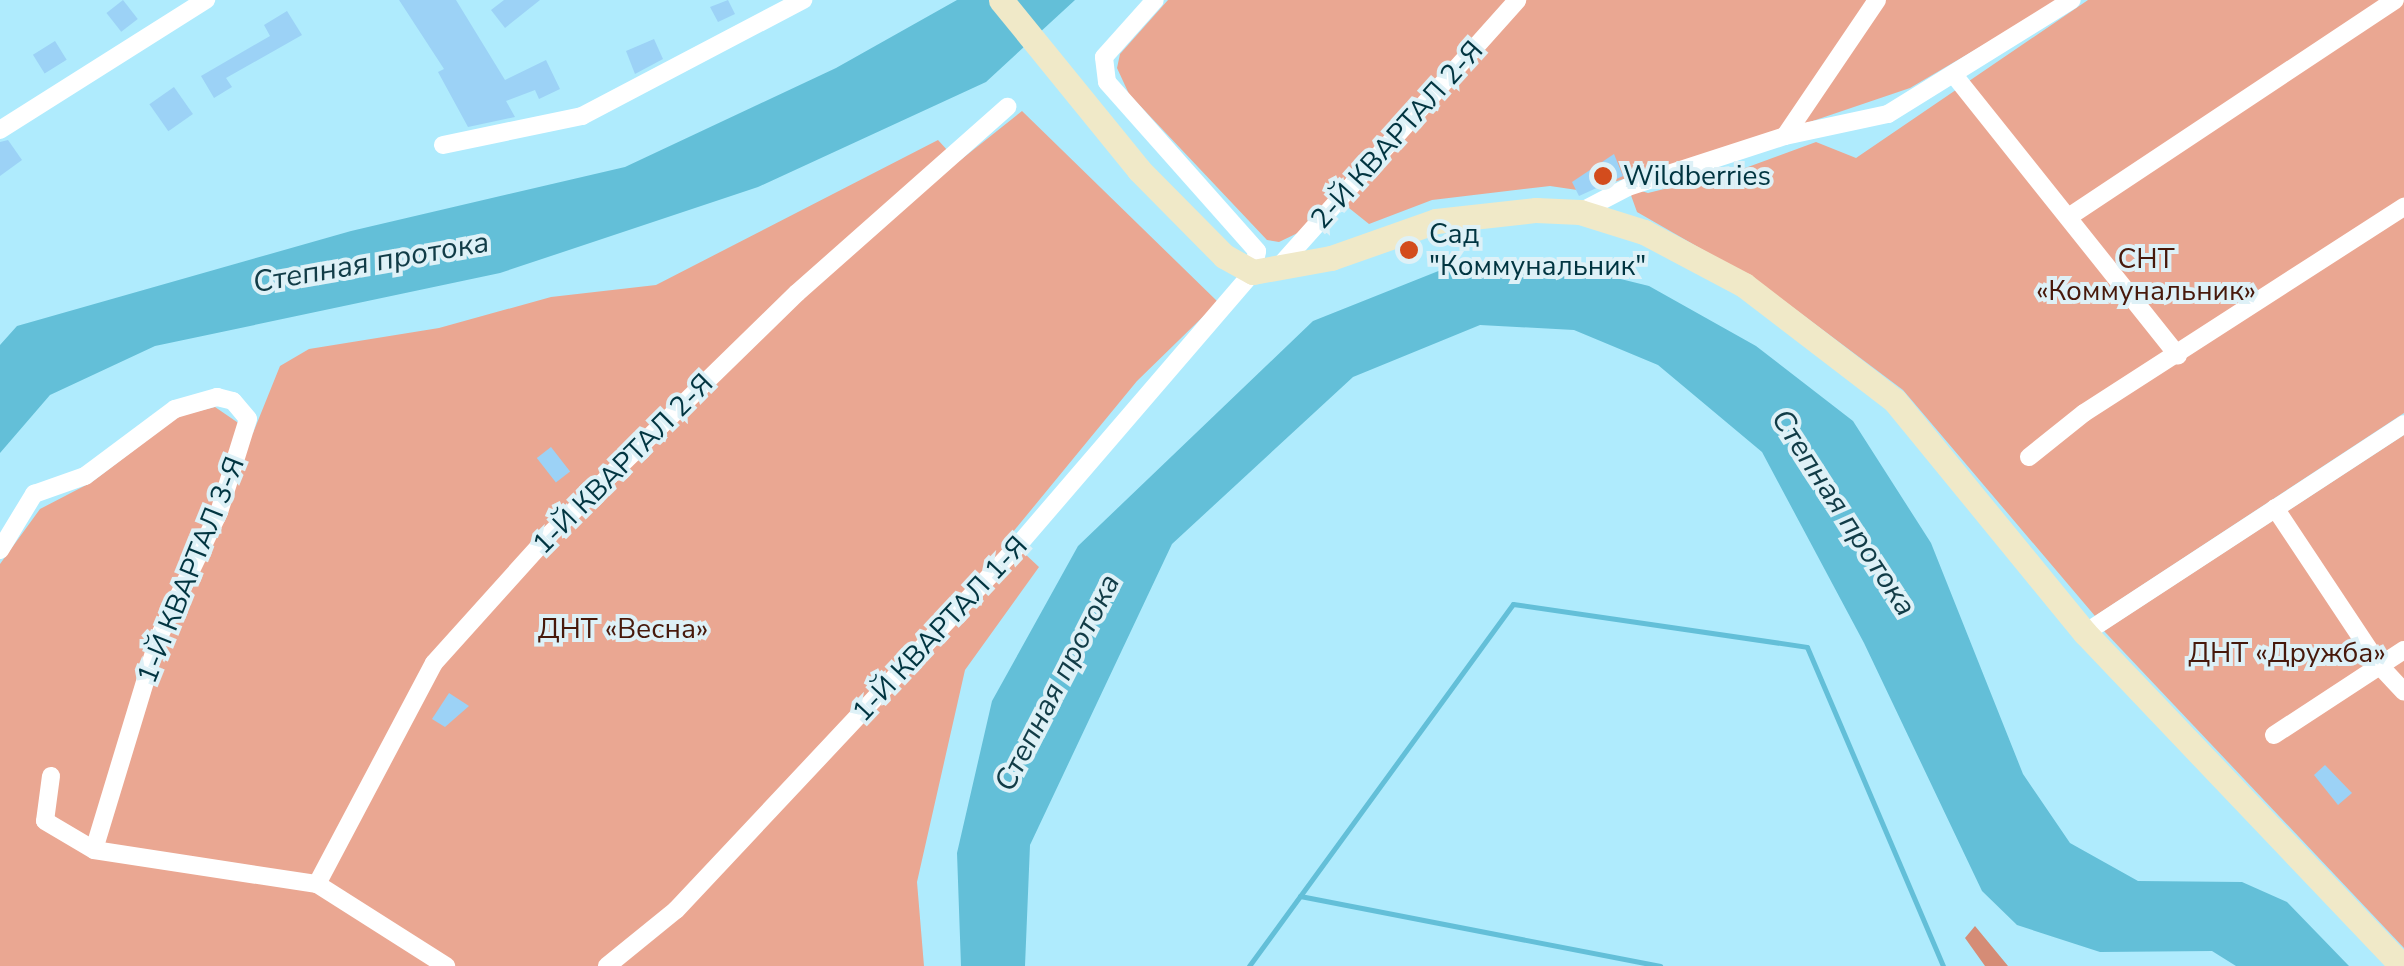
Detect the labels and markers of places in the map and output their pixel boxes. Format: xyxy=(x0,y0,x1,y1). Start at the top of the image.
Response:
place label: Wildberries xyxy=(1623,159,1771,193)
marker: Wildberries xyxy=(1592,165,1614,187)
place label: Сад "Коммунальник" xyxy=(1429,217,1646,283)
marker: Сад "Коммунальник" xyxy=(1398,239,1420,261)

